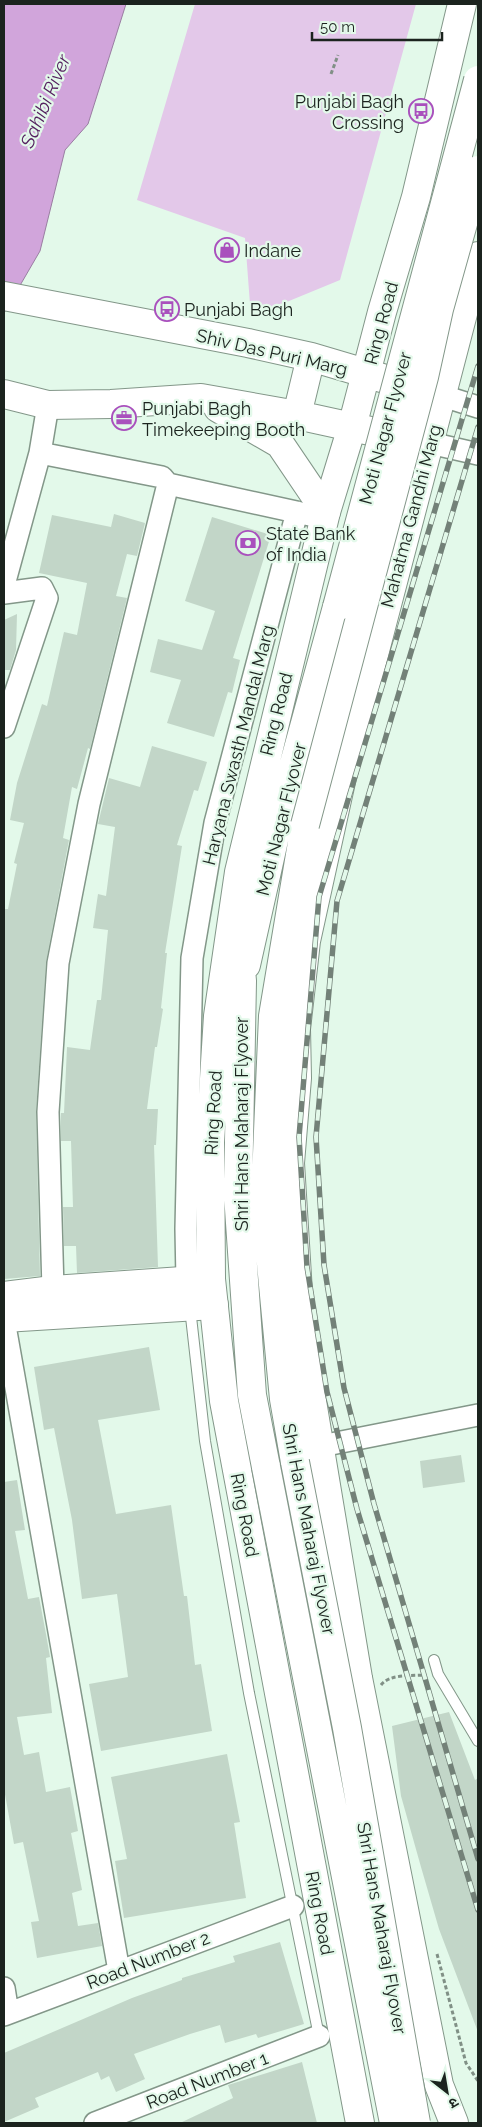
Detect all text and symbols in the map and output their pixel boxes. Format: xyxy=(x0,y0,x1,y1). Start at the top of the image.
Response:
scale bar xyxy=(312,10,442,42)
text: 50 m xyxy=(320,18,355,36)
water label: Sahibi River xyxy=(15,50,75,152)
place label: Punjabi Bagh Crossing xyxy=(295,91,404,133)
bus stop icon: Punjabi Bagh Crossing xyxy=(408,98,434,124)
shop icon: Indane xyxy=(214,237,240,263)
place label: Indane xyxy=(244,240,301,261)
street label: Ring Road xyxy=(360,279,402,367)
bus stop icon: Punjabi Bagh xyxy=(154,296,180,322)
place label: Punjabi Bagh xyxy=(184,299,293,320)
street label: Shiv Das Puri Marg xyxy=(194,324,350,380)
street label: Moti Nagar Flyover xyxy=(355,349,416,507)
place label: Punjabi Bagh Timekeeping Booth xyxy=(142,398,305,440)
office icon: Punjabi Bagh Timekeeping Booth xyxy=(111,405,137,431)
street label: Mahatma Gandhi Marg xyxy=(376,422,446,610)
place label: State Bank of India xyxy=(266,523,356,565)
bank icon: State Bank of India xyxy=(235,530,261,556)
street label: Haryana Swasth Mandal Marg xyxy=(198,623,278,867)
street label: Ring Road xyxy=(256,670,296,758)
street label: Moti Nagar Flyover xyxy=(252,740,310,898)
street label: Shri Hans Maharaj Flyover xyxy=(231,1016,252,1231)
street label: Ring Road xyxy=(200,1070,226,1156)
street label: Shri Hans Maharaj Flyover xyxy=(278,1422,340,1637)
street label: Ring Road xyxy=(227,1471,263,1559)
street label: Shri Hans Maharaj Flyover xyxy=(353,1820,411,2036)
street label: Ring Road xyxy=(302,1869,338,1957)
street label: Road Number 2 xyxy=(83,1927,213,1993)
street label: Road Number 1 xyxy=(143,2047,271,2113)
north arrow xyxy=(422,2067,472,2117)
text: उ xyxy=(445,2094,461,2113)

